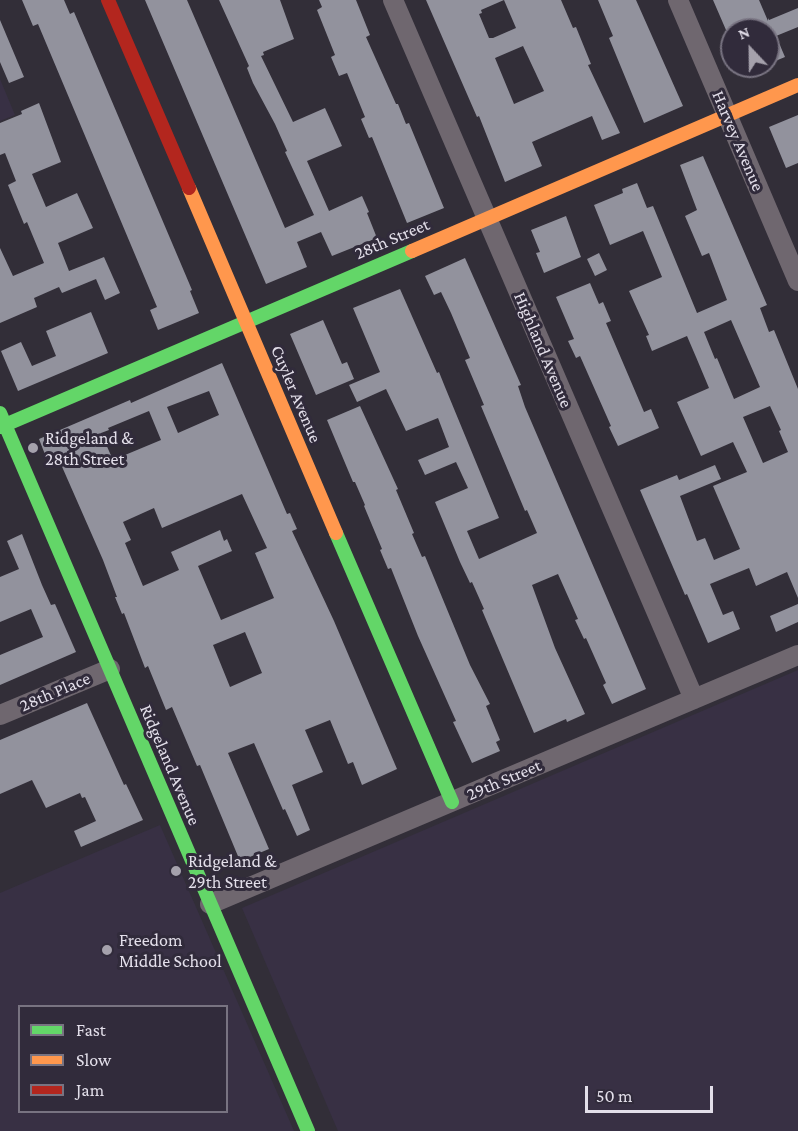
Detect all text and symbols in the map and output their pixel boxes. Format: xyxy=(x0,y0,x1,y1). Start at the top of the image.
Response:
north arrow xyxy=(720,18,780,78)
text: N xyxy=(736,23,752,43)
street label: Harvey Avenue xyxy=(707,87,769,195)
street label: 28th Street xyxy=(351,214,433,264)
street label: Highland Avenue xyxy=(509,289,577,411)
street label: Cuyler Avenue xyxy=(266,342,326,446)
place label: Ridgeland & 28th Street xyxy=(45,427,134,470)
marker: Ridgeland & 28th Street xyxy=(26,441,40,455)
street label: 28th Place xyxy=(16,667,94,717)
street label: Ridgeland Avenue xyxy=(135,701,205,829)
street label: 29th Street xyxy=(463,755,545,805)
place label: Ridgeland & 29th Street xyxy=(188,850,277,892)
marker: Ridgeland & 29th Street xyxy=(169,864,183,878)
place label: Freedom Middle School xyxy=(119,929,222,972)
marker: Freedom Middle School xyxy=(100,943,114,957)
legend xyxy=(18,1005,228,1113)
text: Fast xyxy=(76,1020,106,1040)
text: Slow xyxy=(76,1050,111,1070)
scale bar xyxy=(588,1074,716,1112)
text: Jam xyxy=(76,1080,104,1100)
text: 50 m xyxy=(596,1086,633,1106)

